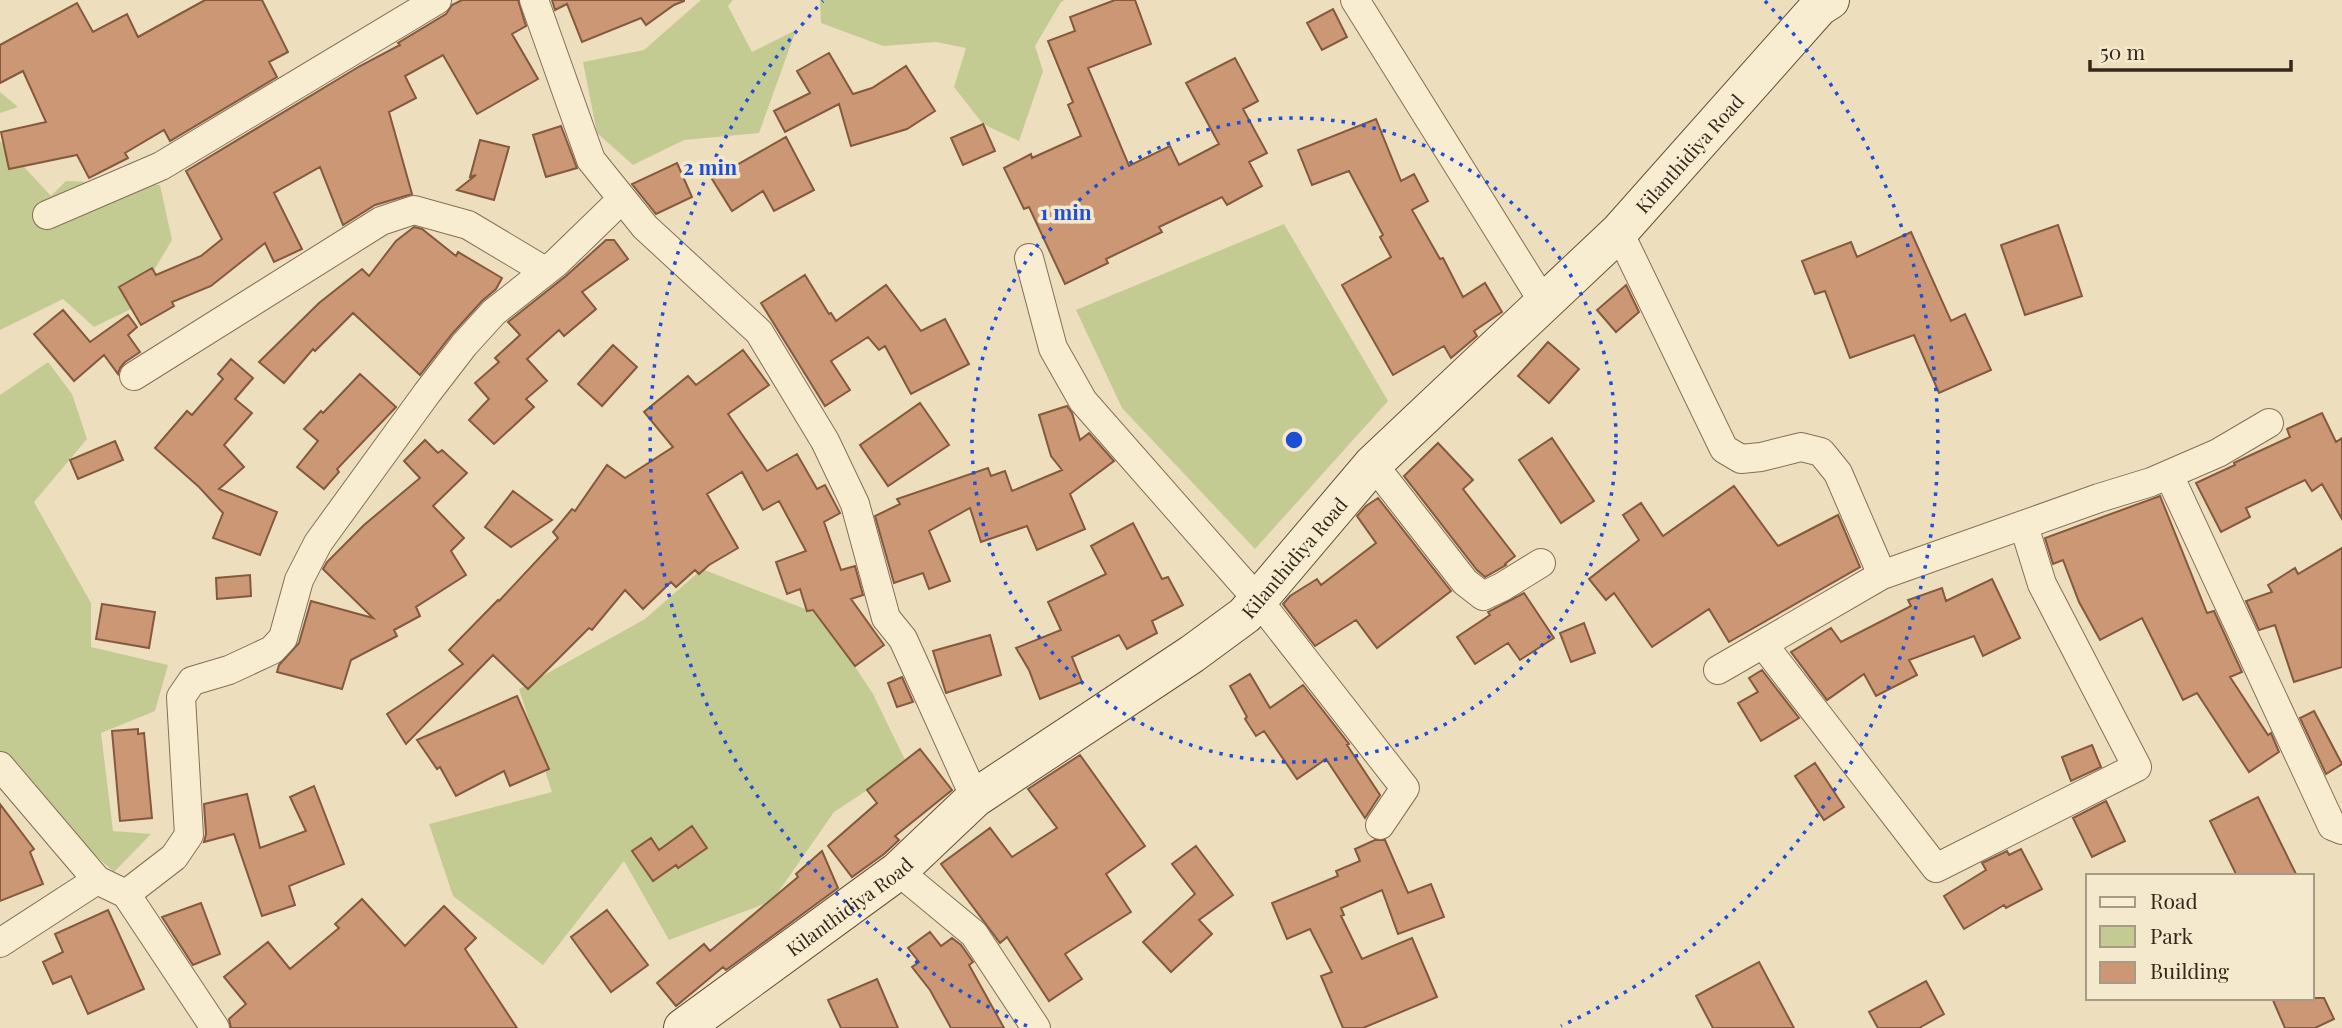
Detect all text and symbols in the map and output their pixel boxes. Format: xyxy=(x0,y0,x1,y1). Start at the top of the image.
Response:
scale bar xyxy=(2090,28,2291,72)
text: 50 m xyxy=(2100,37,2146,65)
street label: Kilanthidiya Road xyxy=(1629,88,1749,218)
text: 2 min xyxy=(683,152,737,180)
text: 1 min xyxy=(1040,197,1092,225)
centre of rings xyxy=(1282,428,1306,452)
street label: Kilanthidiya Road xyxy=(1235,491,1353,623)
street label: Kilanthidiya Road xyxy=(781,851,918,962)
legend xyxy=(2086,874,2314,1000)
text: Road xyxy=(2150,886,2198,914)
text: Park xyxy=(2150,921,2194,949)
text: Building xyxy=(2150,956,2229,984)

